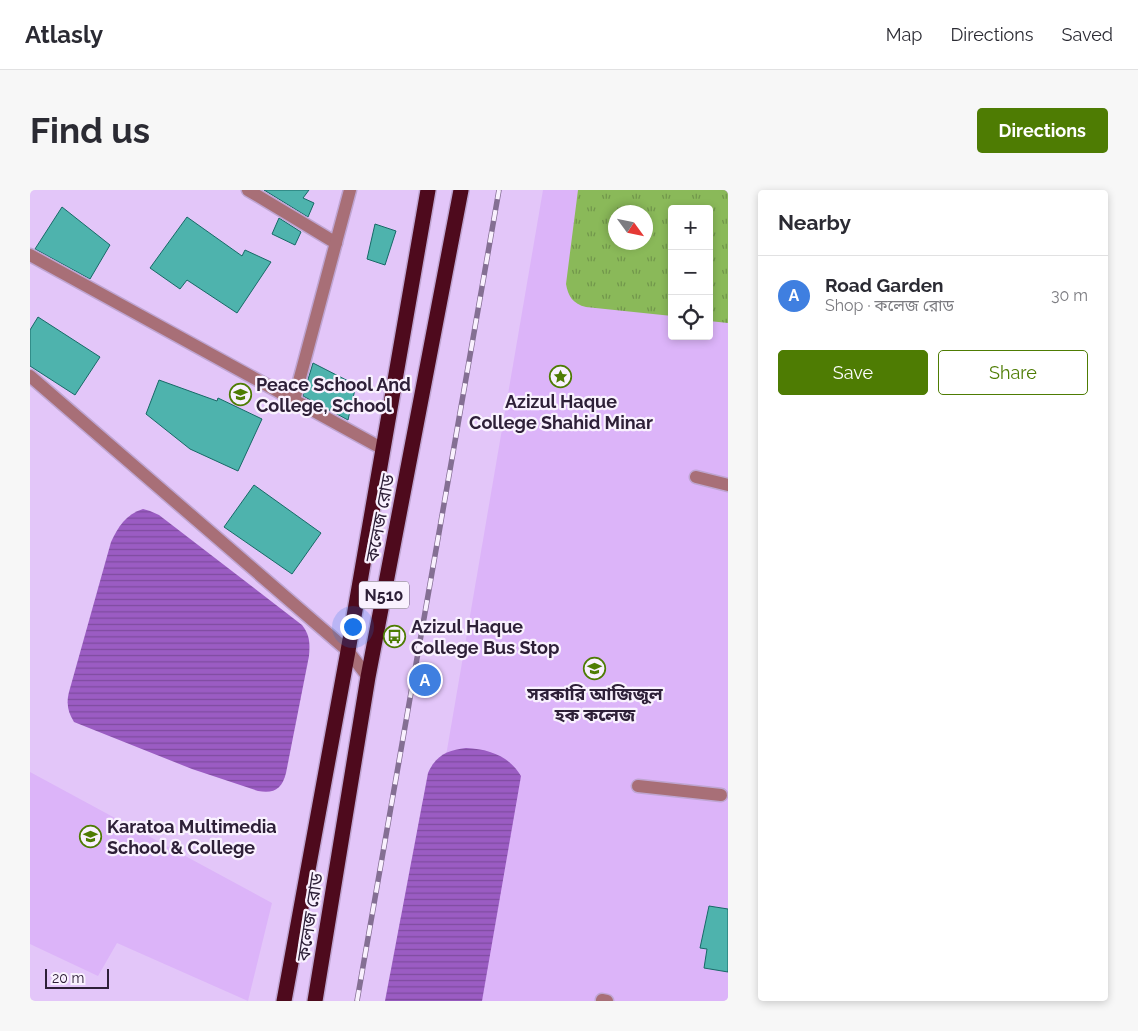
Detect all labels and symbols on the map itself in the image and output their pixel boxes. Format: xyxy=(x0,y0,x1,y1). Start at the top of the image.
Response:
north arrow xyxy=(608,205,653,250)
place icon: Azizul Haque College Shahid Minar xyxy=(549,365,573,389)
place label: Peace School And College, School xyxy=(256,374,411,416)
school or university icon: Peace School And College, School xyxy=(228,383,252,407)
place label: Azizul Haque College Shahid Minar xyxy=(469,391,653,433)
street label: কলেজ রোড xyxy=(361,472,398,565)
road number: N510 xyxy=(359,582,409,608)
your location xyxy=(340,614,366,640)
place label: Azizul Haque College Bus Stop xyxy=(411,616,559,658)
bus stop icon: Azizul Haque College Bus Stop xyxy=(383,625,407,649)
school or university icon: সরকারি আজিজুল হক কলেজ xyxy=(583,657,607,681)
pin: A xyxy=(409,661,441,699)
place label: সরকারি আজিজুল হক কলেজ xyxy=(526,683,663,725)
place label: Karatoa Multimedia School & College xyxy=(107,816,277,858)
school or university icon: Karatoa Multimedia School & College xyxy=(79,825,103,849)
street label: কলেজ রোড xyxy=(292,871,327,964)
scale bar xyxy=(45,966,109,989)

